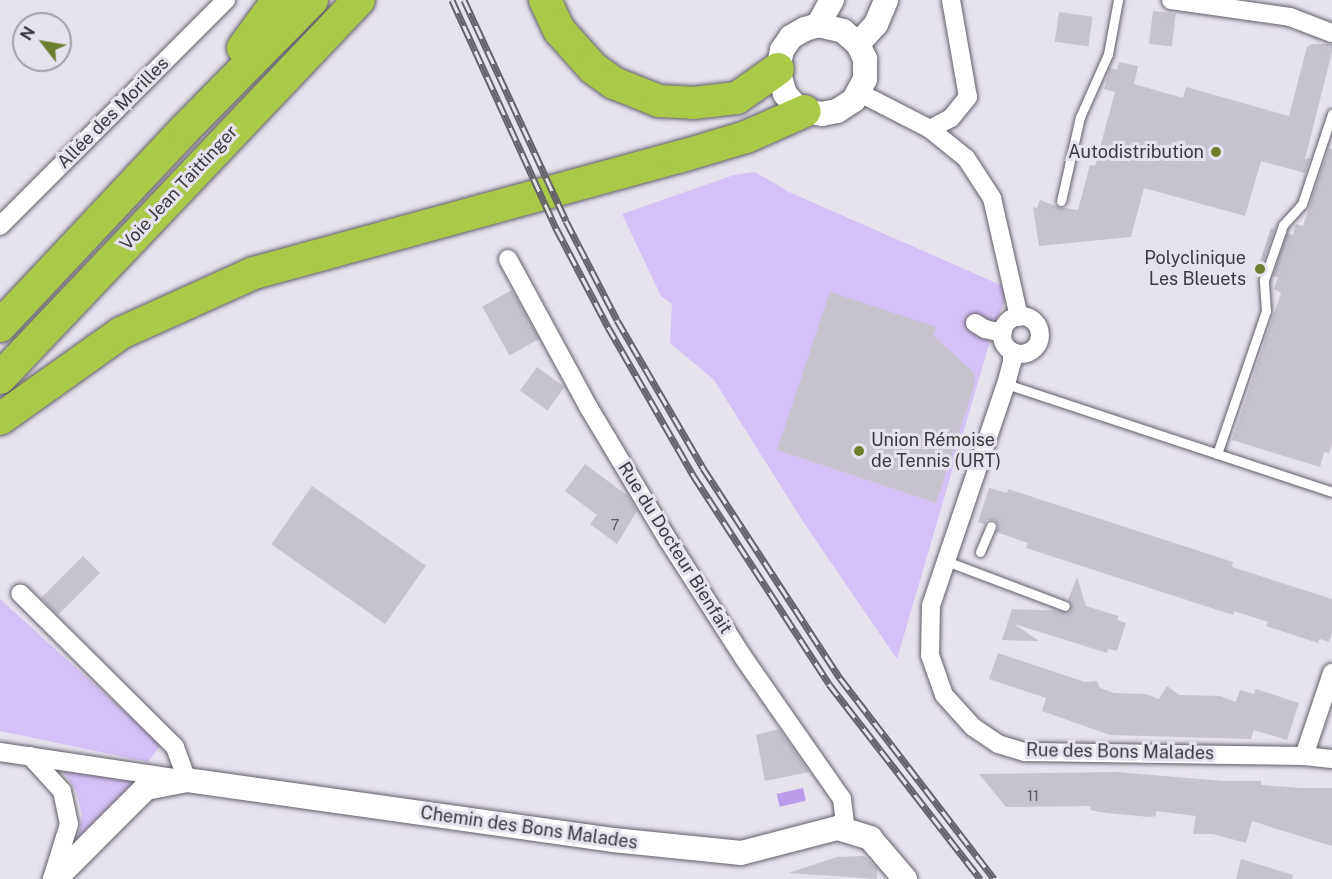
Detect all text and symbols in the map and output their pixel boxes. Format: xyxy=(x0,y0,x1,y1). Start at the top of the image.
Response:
north arrow xyxy=(12,12,72,72)
text: N xyxy=(16,23,39,44)
street label: Allée des Morilles xyxy=(53,53,173,173)
street label: Voie Jean Taittinger xyxy=(116,121,242,255)
place label: Autodistribution xyxy=(1068,141,1204,163)
marker: Autodistribution xyxy=(1209,145,1223,159)
place label: Polyclinique Les Bleuets xyxy=(1144,248,1246,290)
marker: Polyclinique Les Bleuets xyxy=(1251,260,1269,278)
place label: Union Rémoise de Tennis (URT) xyxy=(871,430,1001,472)
marker: Union Rémoise de Tennis (URT) xyxy=(852,444,866,458)
street label: Rue du Docteur Bienfait xyxy=(613,458,737,638)
house number: 7 xyxy=(610,516,620,534)
street label: Rue des Bons Malades xyxy=(1026,740,1214,764)
house number: 11 xyxy=(1027,787,1039,805)
street label: Chemin des Bons Malades xyxy=(419,802,639,854)

